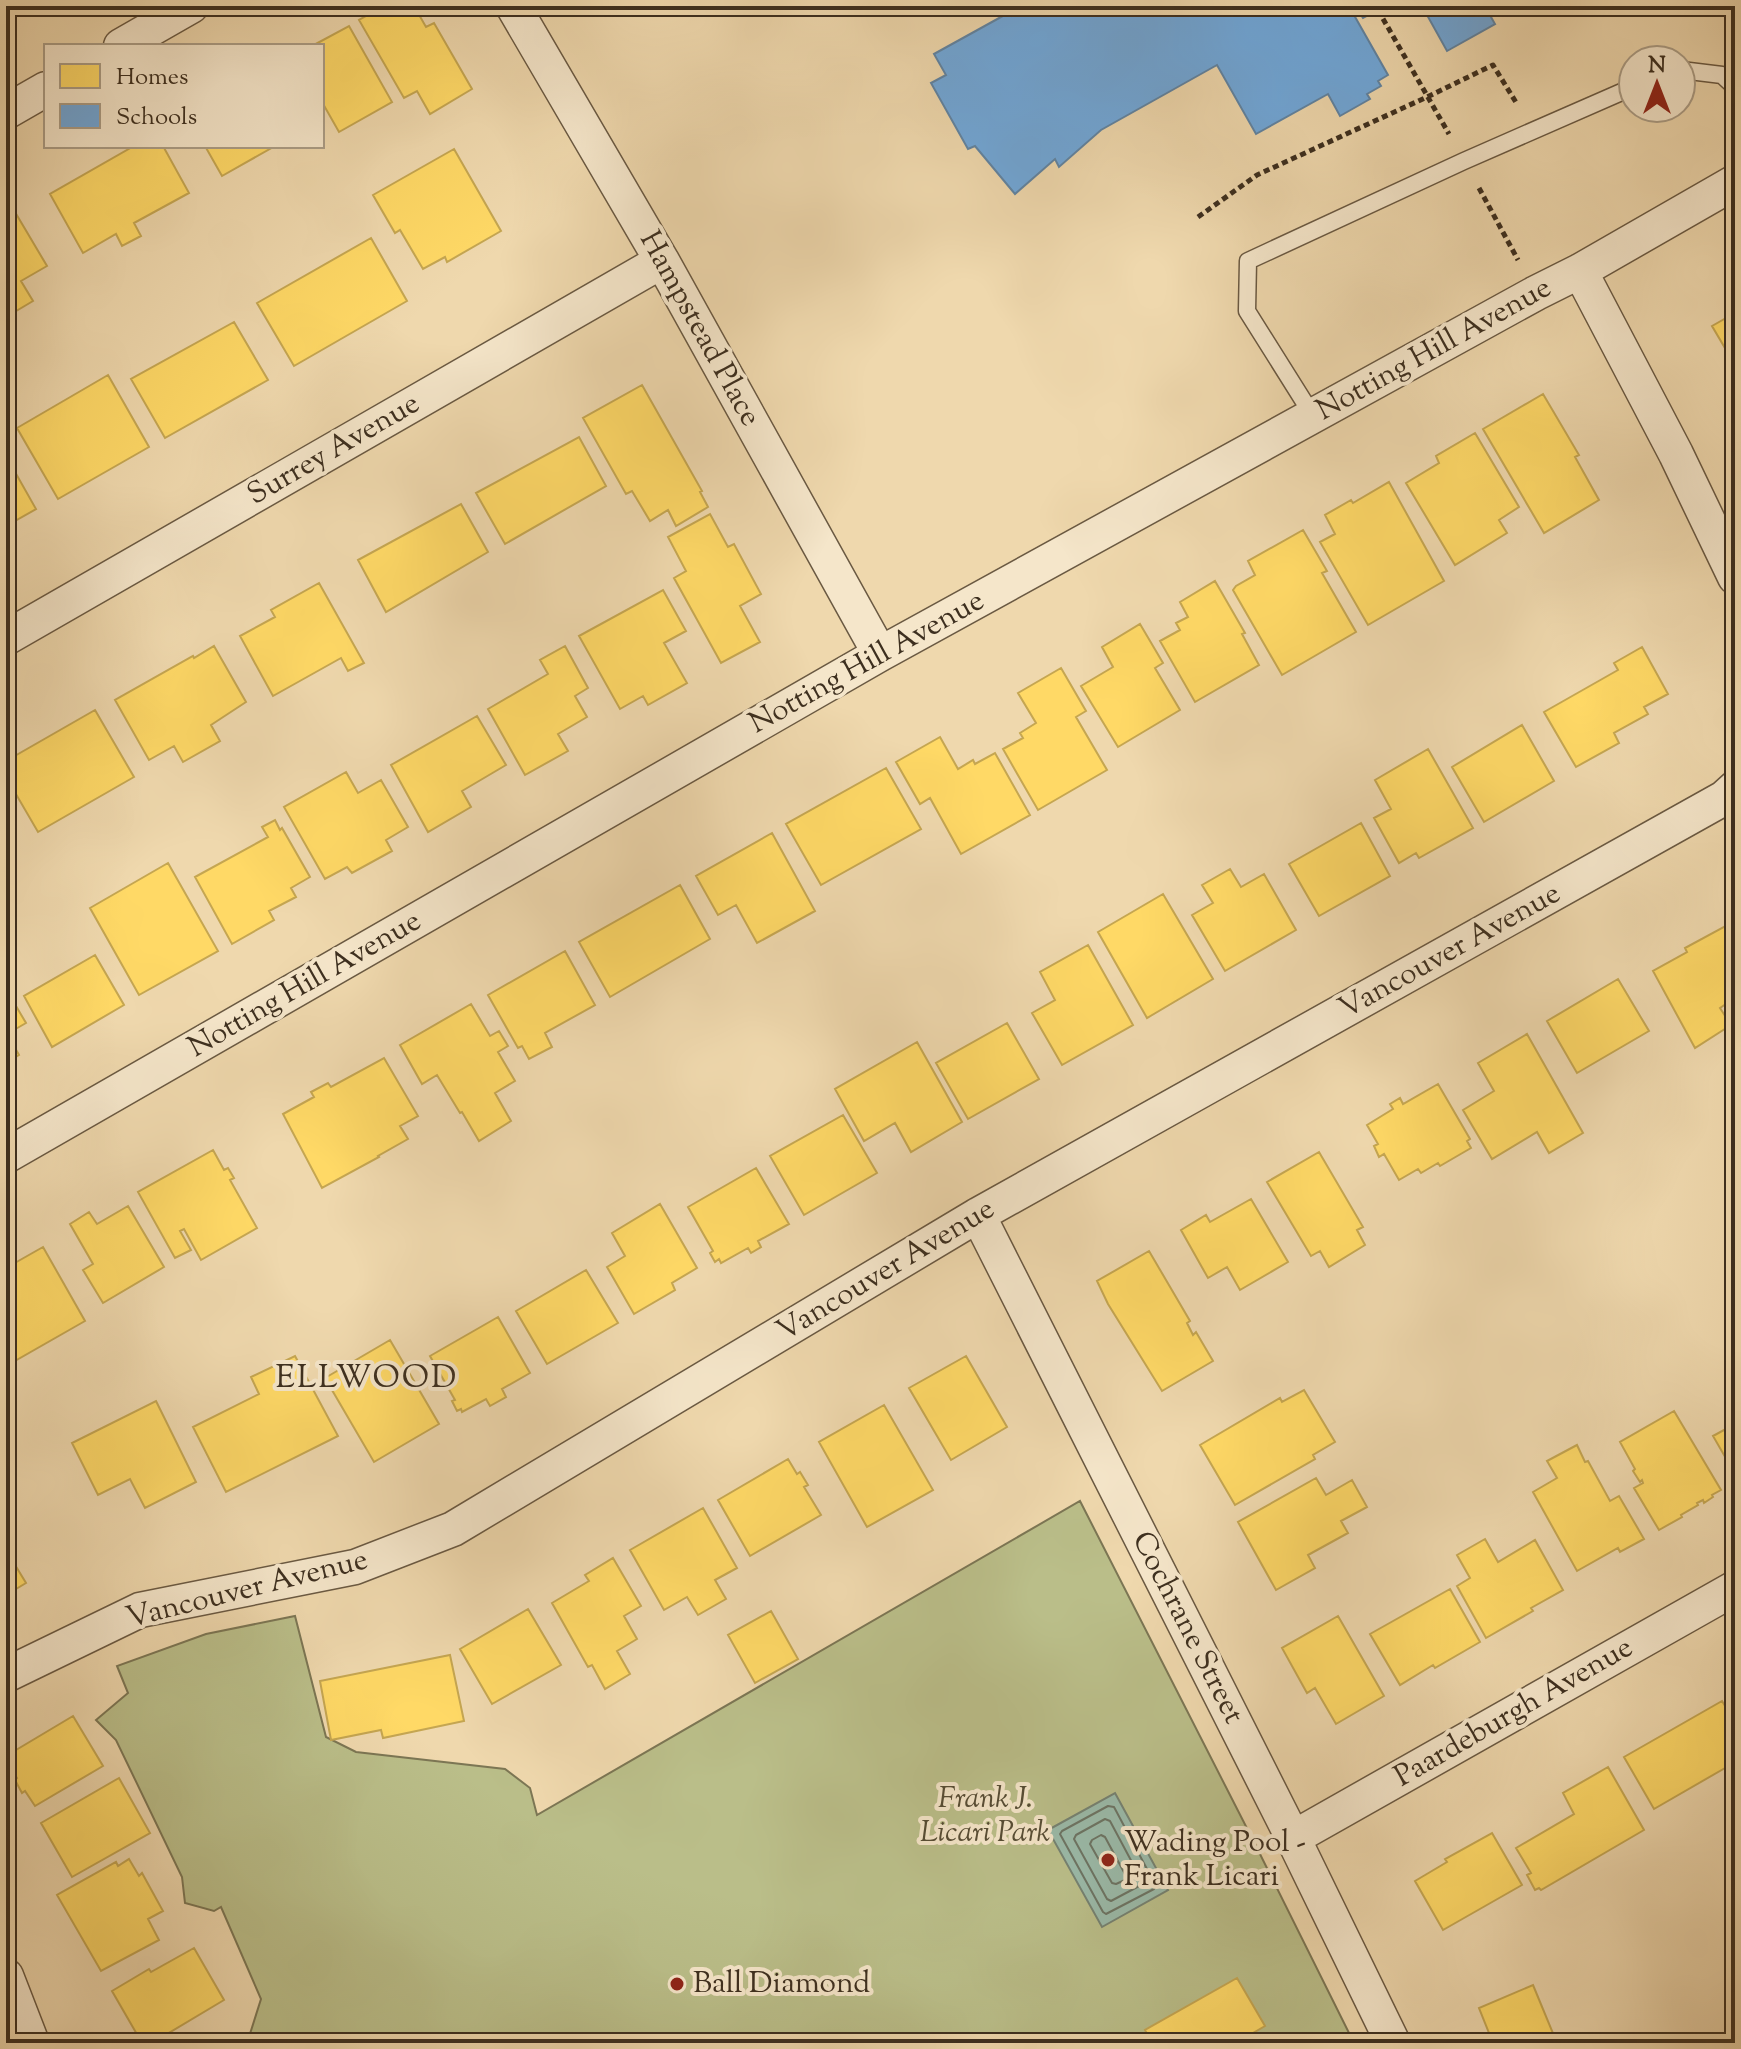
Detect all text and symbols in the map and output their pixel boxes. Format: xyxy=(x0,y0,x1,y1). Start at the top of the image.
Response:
legend xyxy=(44,44,324,148)
north arrow xyxy=(1617,44,1697,124)
text: N xyxy=(1648,51,1666,83)
text: Homes xyxy=(116,61,188,95)
text: Schools xyxy=(116,101,197,135)
street label: Hampstead Place xyxy=(627,223,771,435)
street label: Notting Hill Avenue xyxy=(1309,267,1559,433)
street label: Surrey Avenue xyxy=(240,383,428,517)
street label: Notting Hill Avenue xyxy=(742,580,992,746)
street label: Vancouver Avenue xyxy=(1331,873,1569,1031)
street label: Notting Hill Avenue xyxy=(180,901,430,1069)
street label: Vancouver Avenue xyxy=(769,1189,1003,1353)
district label: ELLWOOD xyxy=(276,1356,458,1402)
street label: Cochrane Street xyxy=(1120,1524,1254,1732)
street label: Vancouver Avenue xyxy=(122,1539,372,1641)
street label: Paardeburgh Avenue xyxy=(1387,1627,1641,1799)
park label: Frank J. Licari Park xyxy=(920,1778,1050,1855)
place label: Wading Pool - Frank Licari xyxy=(1124,1822,1306,1899)
marker: Wading Pool - Frank Licari xyxy=(1099,1851,1117,1869)
place label: Ball Diamond xyxy=(693,1963,870,2006)
marker: Ball Diamond xyxy=(668,1975,686,1993)

